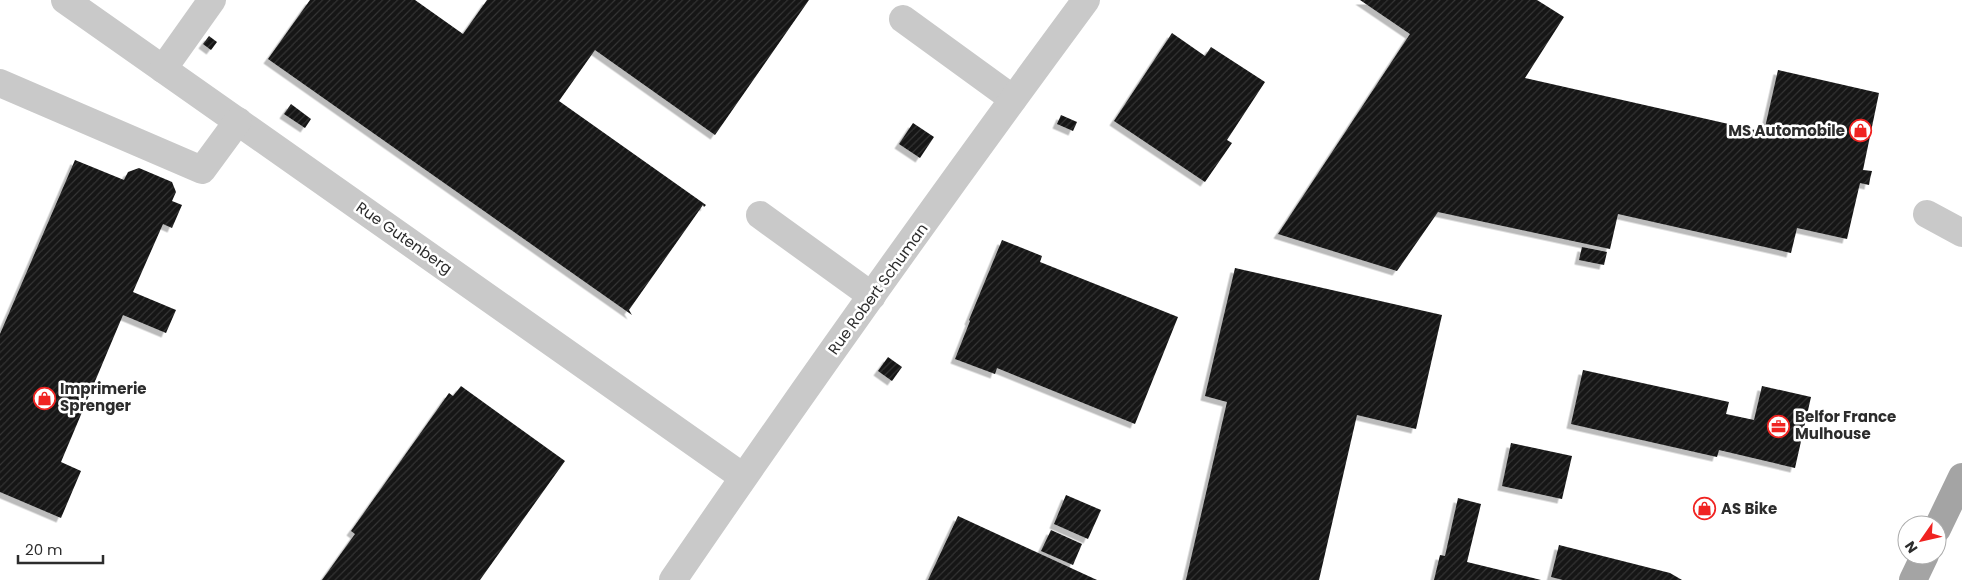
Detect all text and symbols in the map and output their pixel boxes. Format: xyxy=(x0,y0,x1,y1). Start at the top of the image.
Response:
shop icon: MS Automobile xyxy=(1849,119,1873,143)
place label: MS Automobile xyxy=(1728,120,1845,141)
street label: Rue Gutenberg xyxy=(352,197,457,279)
street label: Rue Robert Schuman xyxy=(823,219,932,359)
place label: Imprimerie Sprenger xyxy=(60,378,147,416)
shop icon: Imprimerie Sprenger xyxy=(32,386,56,410)
place label: Belfor France Mulhouse xyxy=(1795,406,1896,444)
office icon: Belfor France Mulhouse xyxy=(1767,414,1791,438)
shop icon: AS Bike xyxy=(1693,497,1717,521)
place label: AS Bike xyxy=(1721,498,1777,519)
north arrow xyxy=(1897,515,1947,565)
scale bar xyxy=(18,532,102,564)
text: N xyxy=(1900,537,1922,557)
text: 20 m xyxy=(25,539,63,560)

